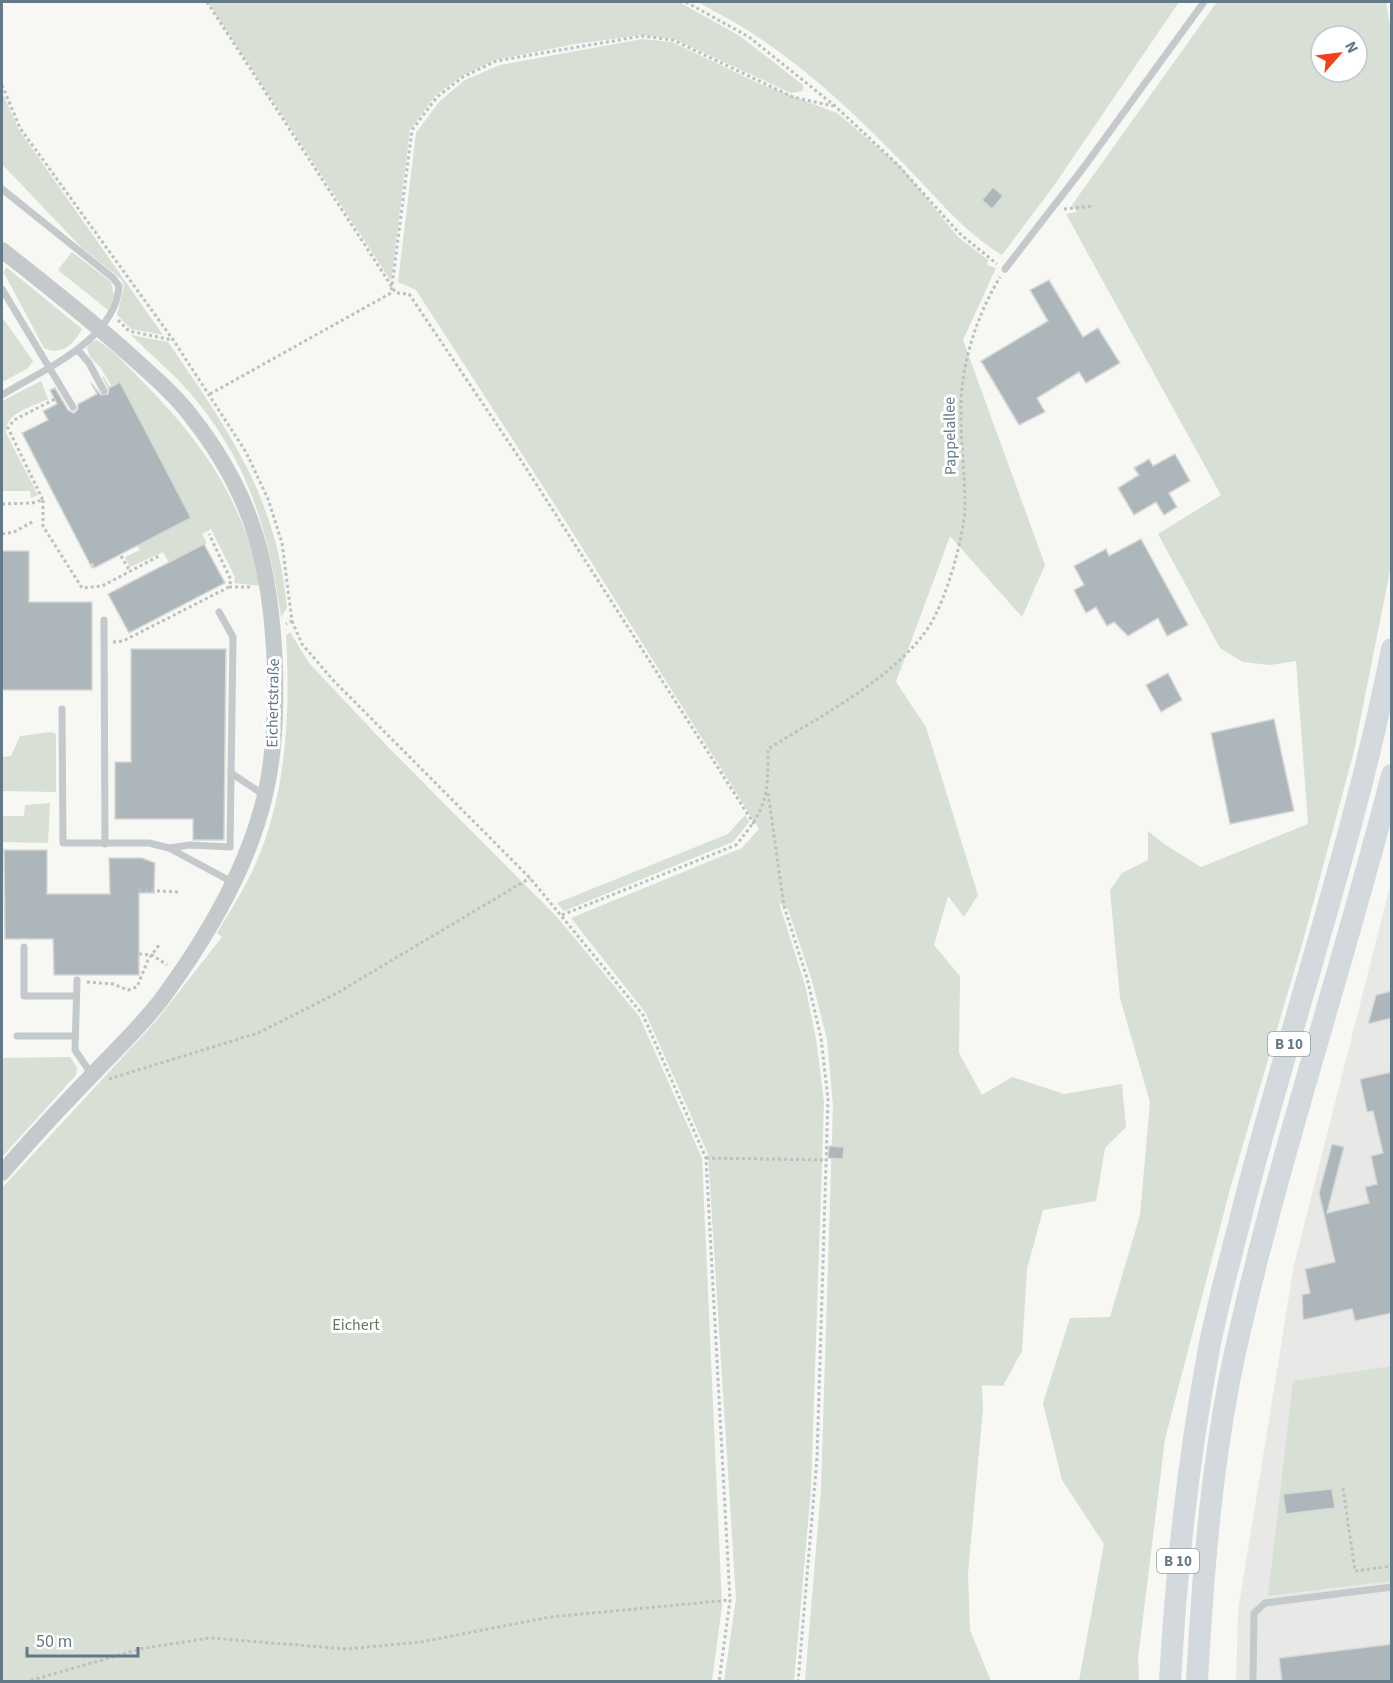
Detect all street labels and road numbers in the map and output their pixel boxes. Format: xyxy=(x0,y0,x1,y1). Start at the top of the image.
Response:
street label: Pappelallee xyxy=(938,397,962,475)
street label: Eichertstraße xyxy=(261,658,285,748)
road number: B 10 xyxy=(1268,1032,1310,1056)
road number: B 10 xyxy=(1157,1549,1199,1573)

